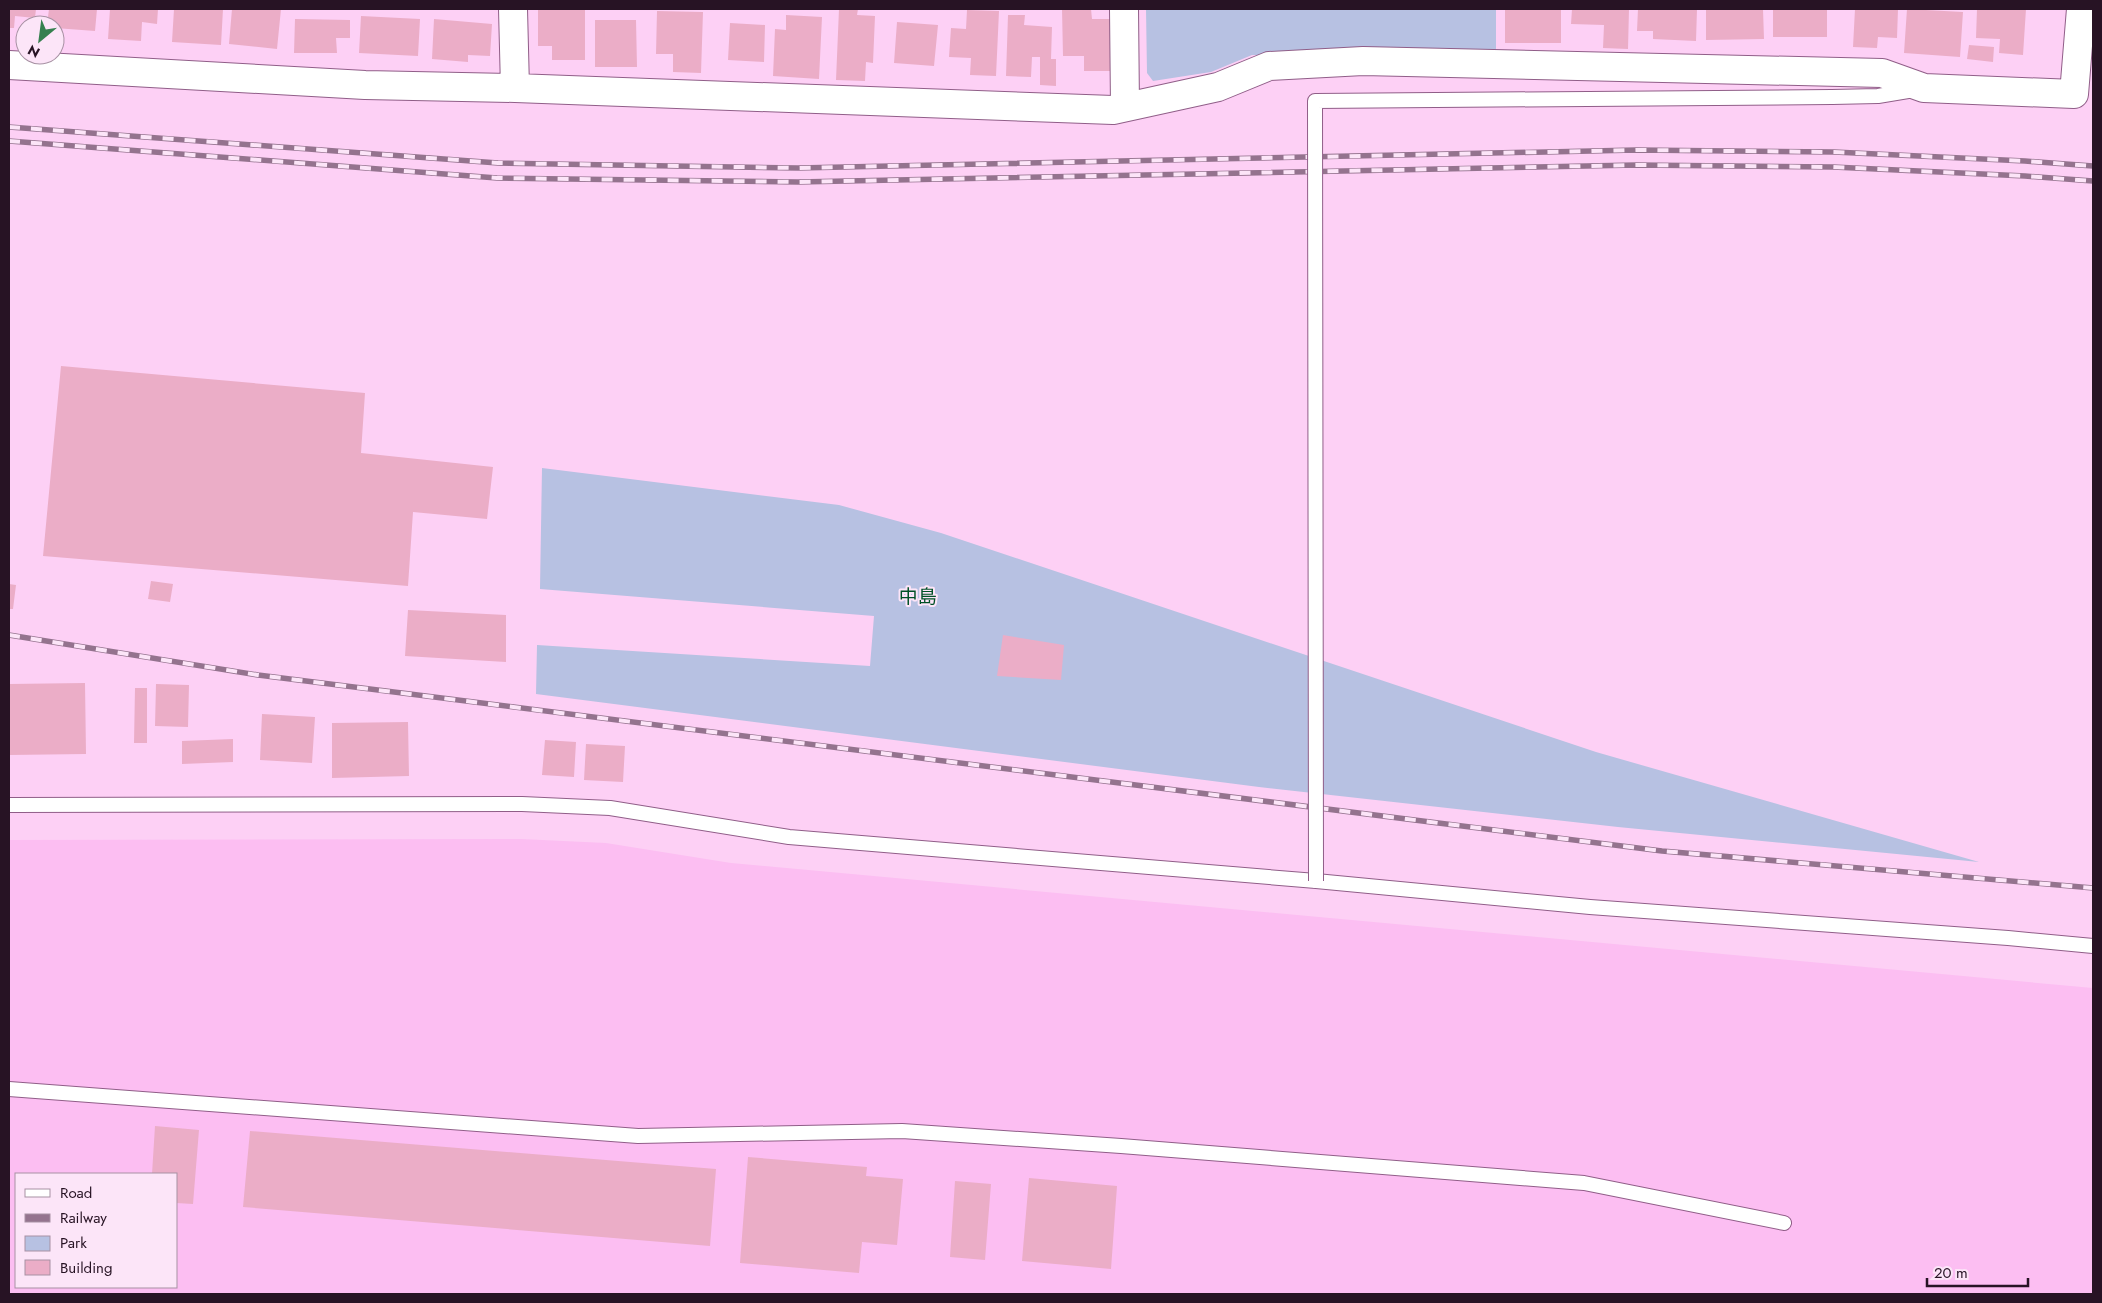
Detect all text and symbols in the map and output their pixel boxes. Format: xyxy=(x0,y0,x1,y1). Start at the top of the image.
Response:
north arrow xyxy=(15,15,65,65)
text: N xyxy=(24,40,43,63)
district label: 中島 xyxy=(899,583,937,610)
legend xyxy=(15,1173,178,1288)
text: Road xyxy=(60,1182,92,1204)
text: Railway xyxy=(60,1207,107,1229)
text: Park xyxy=(60,1232,87,1254)
scale bar xyxy=(1927,1256,2028,1288)
text: Building xyxy=(60,1257,112,1279)
text: 20 m xyxy=(1934,1262,1968,1284)

